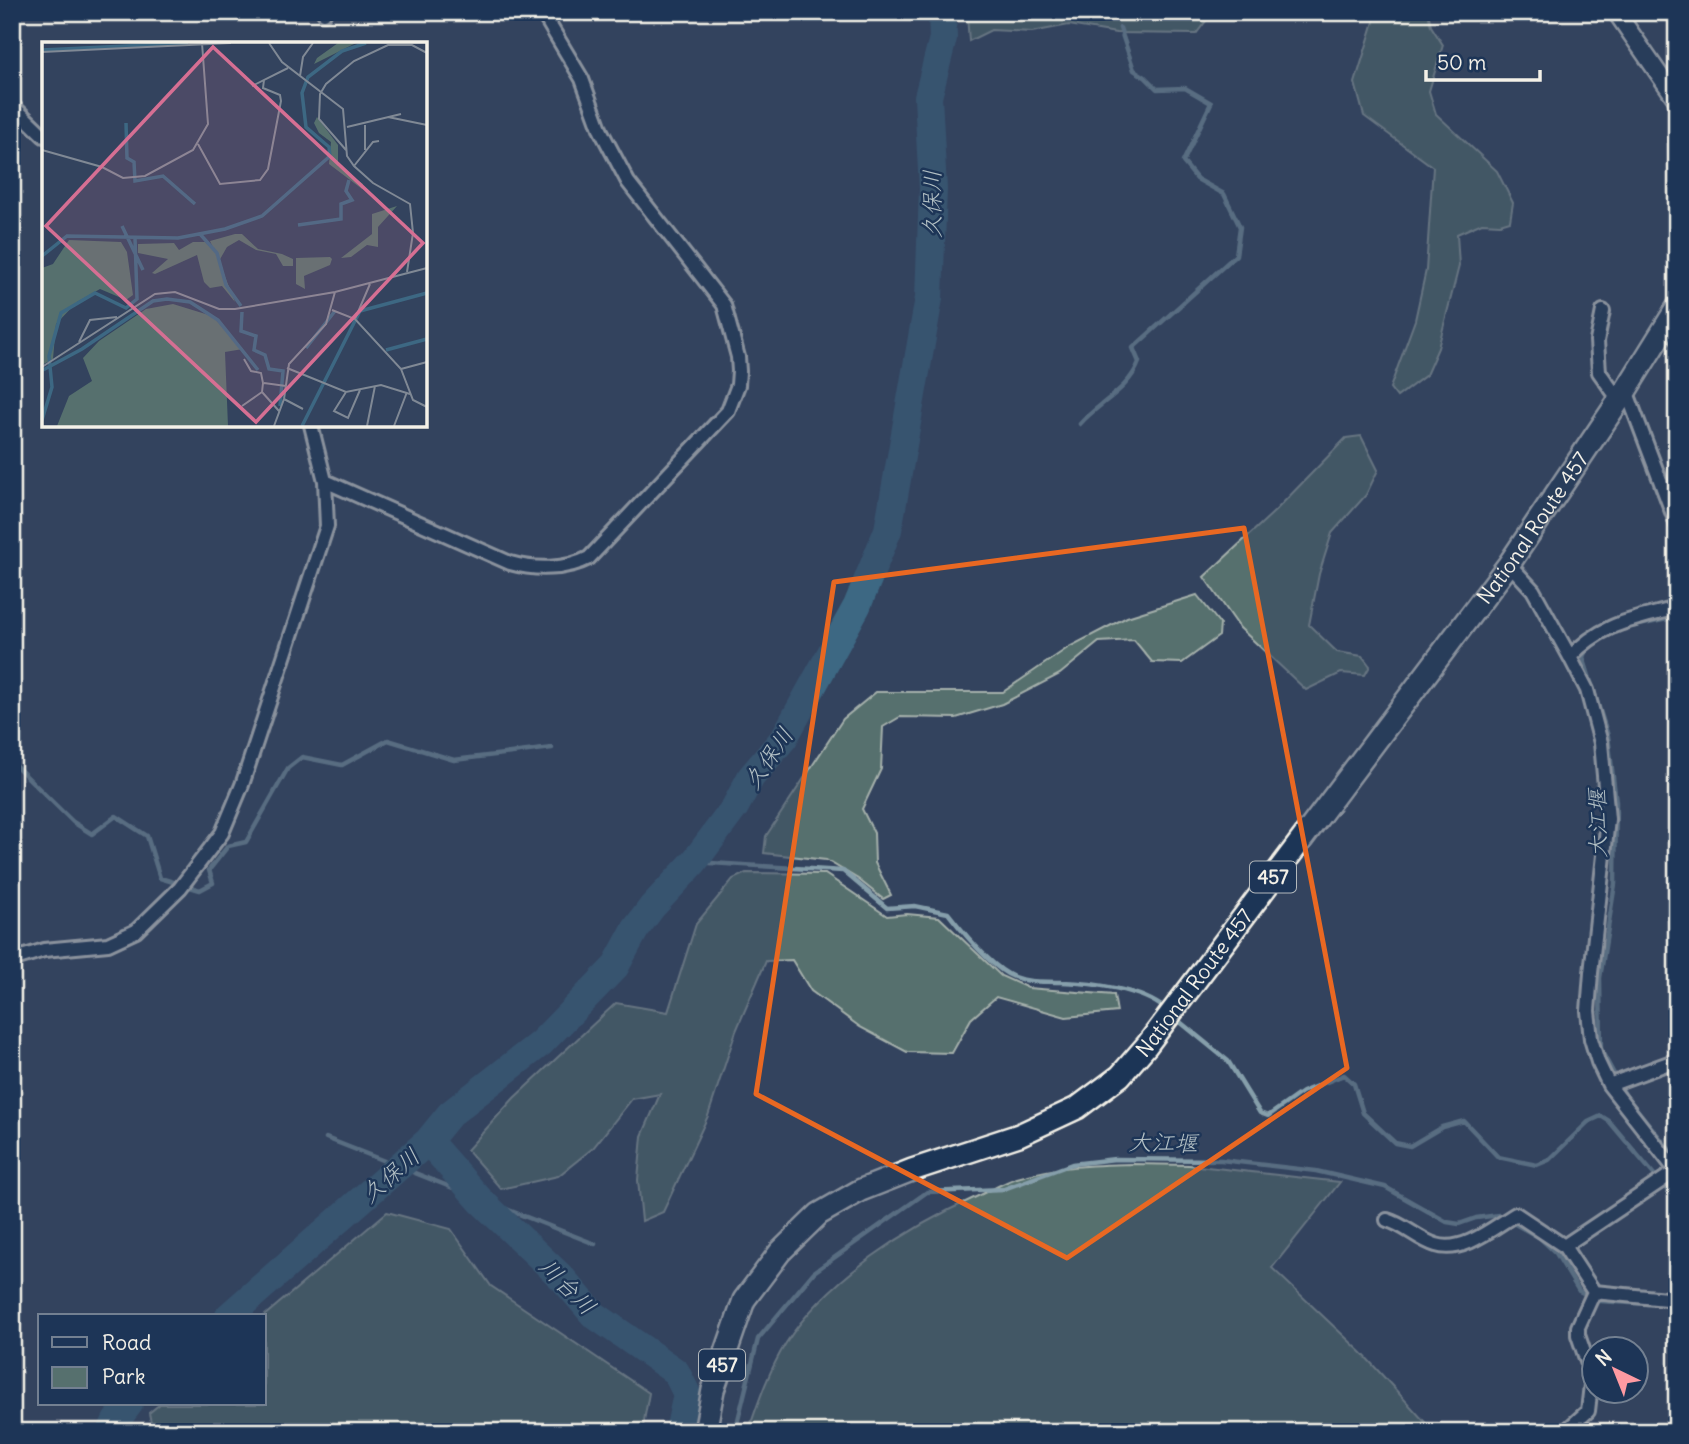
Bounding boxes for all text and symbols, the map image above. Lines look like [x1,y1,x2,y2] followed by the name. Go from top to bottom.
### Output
[1426,38,1540,82] scale bar
[42,42,427,427] inset map
[1437,49,1486,76] text: 50 m
[917,170,946,239] water label: 久保川
[1470,446,1594,609] street label: National Route 457
[737,721,799,795] water label: 久保川
[1582,786,1612,859] water label: 大江堰
[1250,862,1296,892] road number: 457
[1129,903,1259,1062] street label: National Route 457
[1128,1127,1201,1157] water label: 大江堰
[354,1141,426,1209] water label: 久保川
[533,1251,603,1321] water label: 川台川
[38,1314,266,1406] legend
[102,1329,151,1356] text: Road
[1580,1336,1650,1406] north arrow
[1590,1344,1616,1371] text: N
[699,1350,745,1380] road number: 457
[102,1363,145,1390] text: Park

